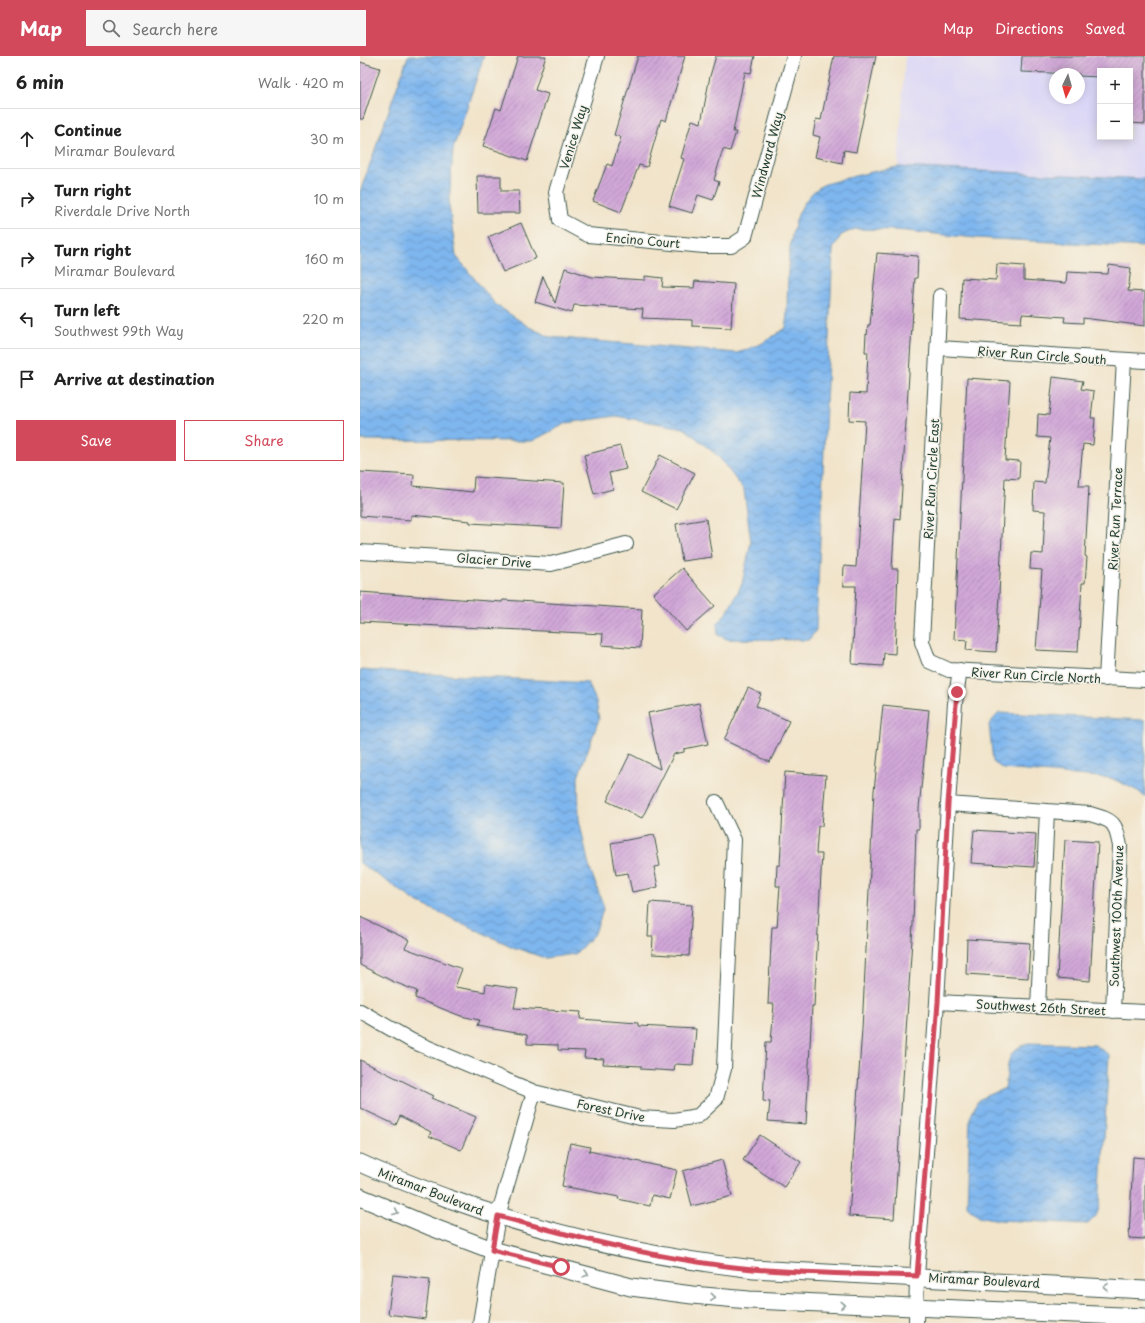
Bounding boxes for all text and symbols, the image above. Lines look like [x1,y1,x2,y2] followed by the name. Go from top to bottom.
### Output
[86,10,366,46] search box
[20,14,62,42] text: Map
[100,17,122,39] icon: search
[132,17,218,40] text: Search here
[943,18,973,39] text: Map
[995,18,1063,39] text: Directions
[1085,18,1125,39] text: Saved
[1049,68,1085,104] north arrow
[1097,68,1133,140] map controls
[1097,68,1133,104] button: +
[16,69,64,95] text: 6 min
[258,73,344,92] text: Walk · 420 m
[555,102,591,172] street label: Venice Way
[1097,104,1133,140] button: −
[747,110,787,200] street label: Windward Way
[54,118,122,141] text: Continue
[16,128,38,150] icon: ahead
[310,129,344,148] text: 30 m
[54,141,175,160] text: Miramar Boulevard
[54,178,131,201] text: Turn right
[16,188,38,210] icon: right
[314,189,344,208] text: 10 m
[54,201,190,220] text: Riverdale Drive North
[605,228,681,252] street label: Encino Court
[54,238,131,261] text: Turn right
[16,248,38,270] icon: right
[305,249,344,268] text: 160 m
[54,261,175,280] text: Miramar Boulevard
[54,298,120,321] text: Turn left
[16,308,38,330] icon: left
[302,309,344,328] text: 220 m
[54,321,184,340] text: Southwest 99th Way
[977,342,1107,368] street label: River Run Circle South
[54,367,215,390] text: Arrive at destination
[16,368,38,390] icon: arrive
[919,418,943,540] street label: River Run Circle East
[16,420,176,461] button: Save
[184,420,344,461] button: Share
[1103,467,1127,571] street label: River Run Terrace
[456,548,532,572] street label: Glacier Drive
[971,663,1101,687] street label: River Run Circle North
[948,683,966,701] route end
[1105,845,1127,987] street label: Southwest 100th Avenue
[976,995,1107,1019] street label: Southwest 26th Street
[575,1094,647,1126] street label: Forest Drive
[376,1163,487,1220] street label: Miramar Boulevard
[392,1208,399,1216] one-way arrow
[552,1258,570,1276] route start
[928,1268,1041,1292] street label: Miramar Boulevard
[582,1269,589,1278] one-way arrow
[1103,1283,1109,1292] one-way arrow
[710,1292,716,1301] one-way arrow
[840,1300,846,1309] one-way arrow

